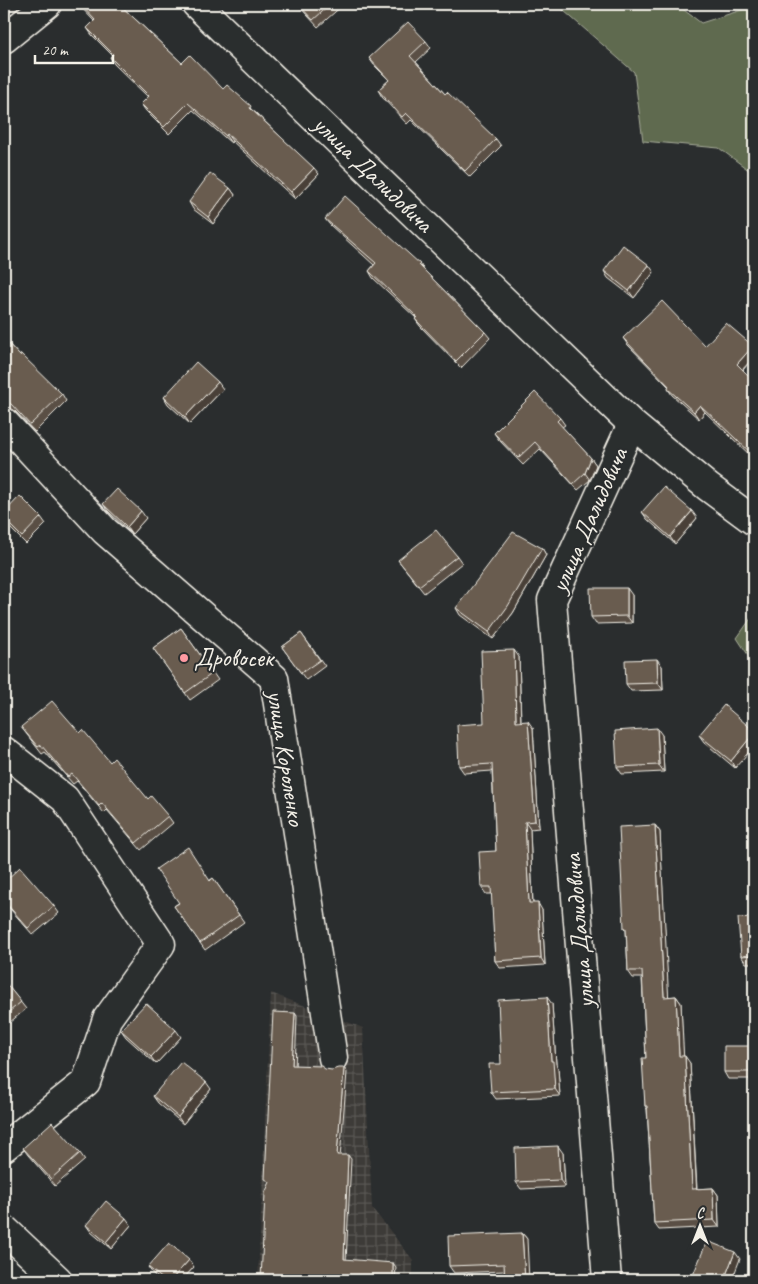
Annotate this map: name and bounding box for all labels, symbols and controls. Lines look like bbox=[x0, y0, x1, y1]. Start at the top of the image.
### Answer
scale bar bbox=[35, 32, 112, 64]
text: 20 m bbox=[42, 41, 69, 60]
street label: улица Далидовича bbox=[305, 107, 441, 241]
street label: улица Далидовича bbox=[542, 441, 636, 599]
place label: Дровосек bbox=[194, 642, 276, 674]
marker: Дровосек bbox=[178, 652, 190, 664]
street label: улица Короленко bbox=[259, 686, 313, 829]
street label: улица Далидовича bbox=[556, 850, 602, 1012]
north arrow bbox=[676, 1202, 726, 1252]
text: С bbox=[697, 1205, 706, 1222]

